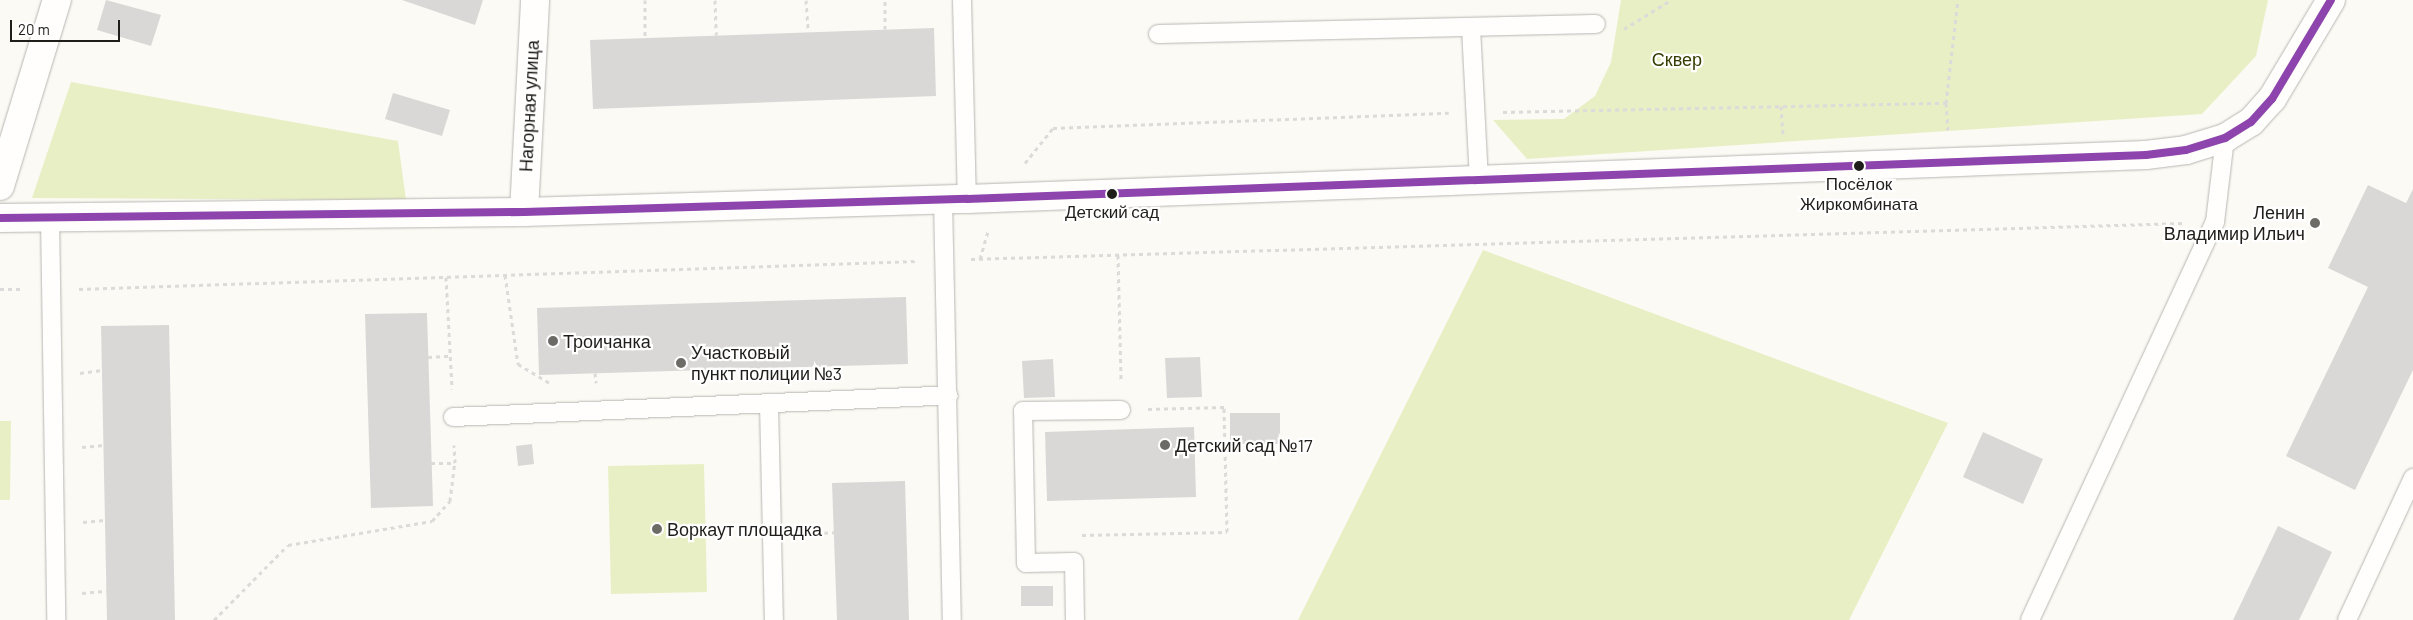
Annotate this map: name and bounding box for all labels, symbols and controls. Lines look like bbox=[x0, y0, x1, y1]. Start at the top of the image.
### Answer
scale bar bbox=[12, 10, 122, 42]
text: 20 m bbox=[18, 20, 50, 38]
street label: Нагорная улица bbox=[515, 40, 543, 172]
park label: Сквер bbox=[1652, 48, 1702, 70]
marker: Посёлок Жиркомбината bbox=[1854, 161, 1864, 171]
place label: Посёлок Жиркомбината bbox=[1800, 174, 1918, 214]
marker: Детский сад bbox=[1107, 189, 1117, 199]
place label: Детский сад bbox=[1065, 202, 1159, 222]
place label: Ленин Владимир Ильич bbox=[2164, 202, 2305, 244]
marker: Ленин Владимир Ильич bbox=[2309, 217, 2321, 229]
place label: Троичанка bbox=[563, 330, 651, 352]
marker: Троичанка bbox=[547, 335, 559, 347]
place label: Участковый пункт полиции №3 bbox=[691, 342, 842, 384]
marker: Участковый пункт полиции №3 bbox=[675, 357, 687, 369]
place label: Детский сад №17 bbox=[1175, 434, 1312, 456]
marker: Детский сад №17 bbox=[1159, 439, 1171, 451]
place label: Воркаут площадка bbox=[667, 518, 822, 540]
marker: Воркаут площадка bbox=[651, 523, 663, 535]

